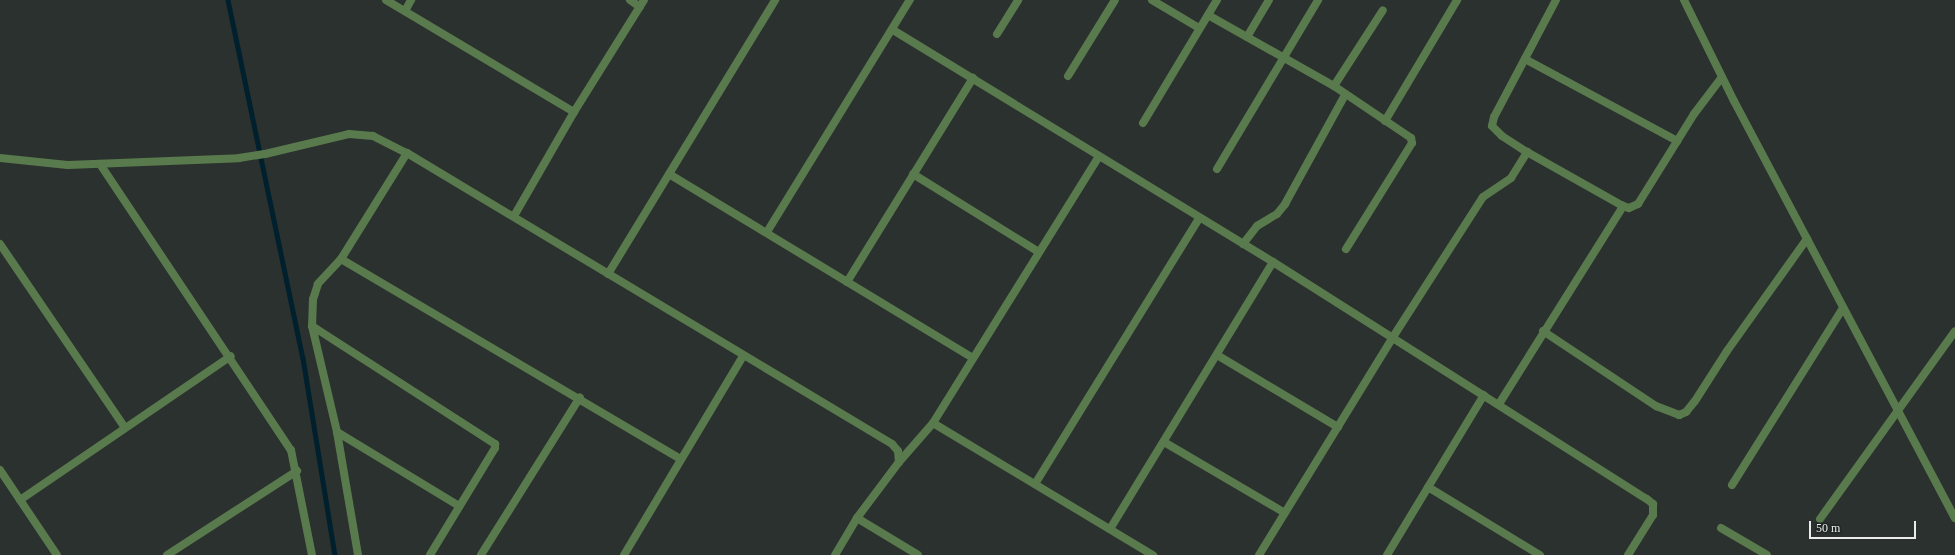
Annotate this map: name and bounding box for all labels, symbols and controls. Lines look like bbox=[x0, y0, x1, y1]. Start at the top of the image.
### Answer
scale bar bbox=[1811, 513, 1918, 539]
text: 50 m bbox=[1816, 521, 1840, 535]

